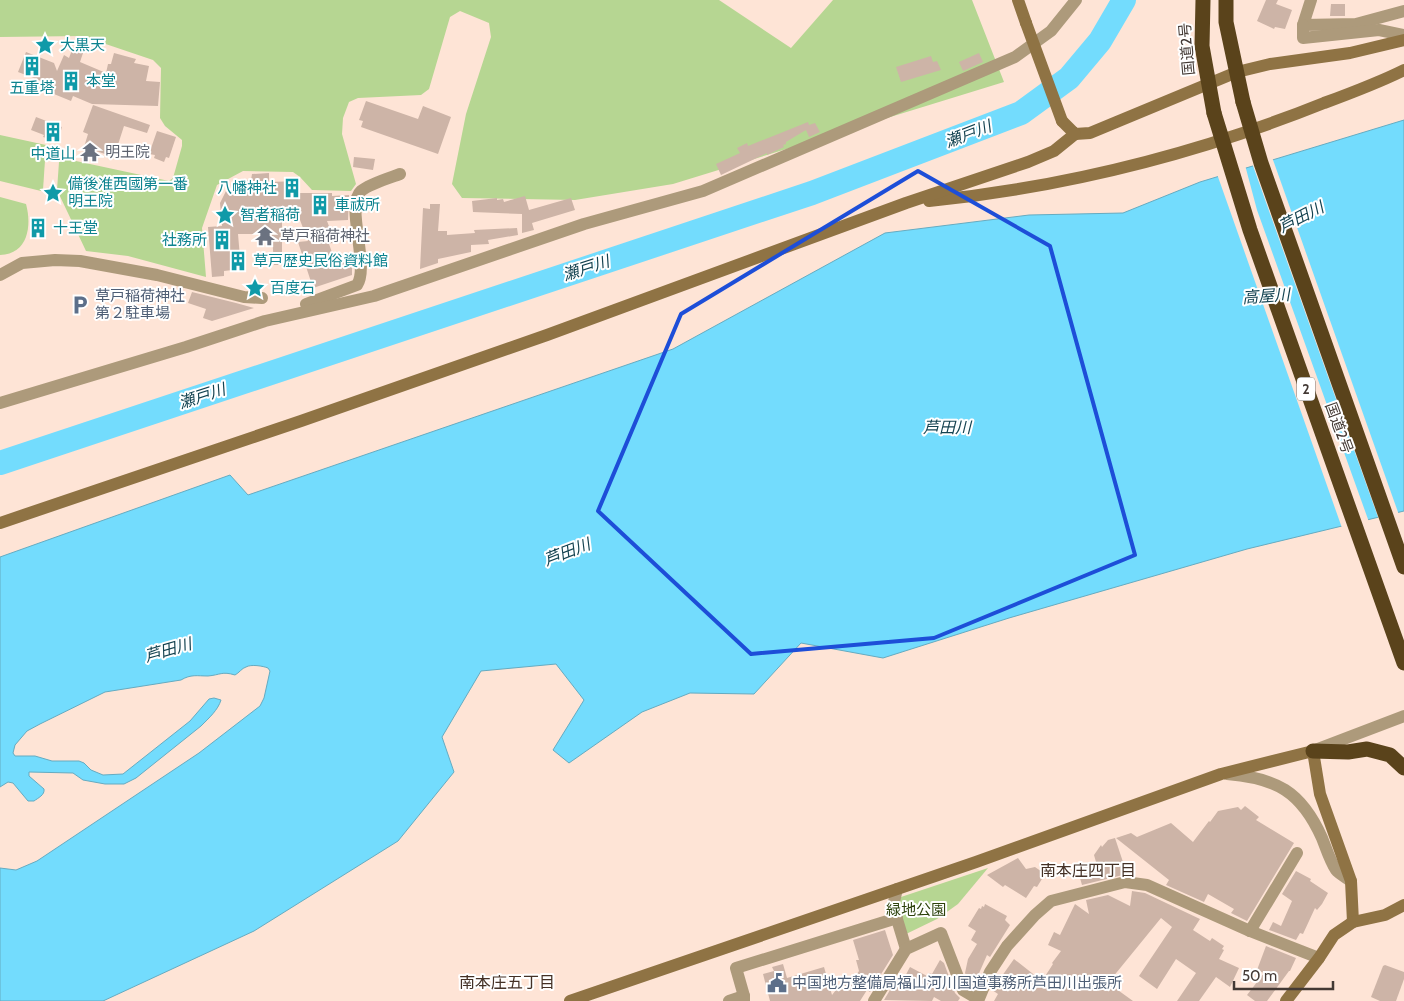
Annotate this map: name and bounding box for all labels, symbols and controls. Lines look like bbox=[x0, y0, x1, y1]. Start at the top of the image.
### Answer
street label: 国道2号 bbox=[1176, 22, 1198, 76]
place icon: 大黒天 bbox=[34, 34, 56, 56]
place label: 大黒天 bbox=[60, 36, 105, 54]
building icon: 五重塔 bbox=[21, 55, 43, 77]
building icon: 本堂 bbox=[60, 70, 82, 92]
place label: 本堂 bbox=[86, 72, 116, 90]
place label: 五重塔 bbox=[9, 79, 55, 97]
water label: 瀬戸川 bbox=[942, 116, 996, 151]
building icon: 中道山 bbox=[42, 121, 64, 143]
temple icon: 明王院 bbox=[79, 141, 101, 163]
place label: 明王院 bbox=[105, 143, 150, 161]
place label: 中道山 bbox=[30, 145, 76, 163]
place label: 備後准西國第一番 明王院 bbox=[68, 175, 188, 210]
building icon: 八幡神社 bbox=[281, 177, 303, 199]
place label: 八幡神社 bbox=[217, 179, 277, 197]
place icon: 備後准西國第一番 明王院 bbox=[42, 182, 64, 204]
building icon: 車祓所 bbox=[309, 194, 331, 216]
place label: 車祓所 bbox=[335, 196, 380, 214]
water label: 芦田川 bbox=[1275, 197, 1328, 236]
place icon: 智者稲荷 bbox=[214, 204, 236, 226]
place label: 智者稲荷 bbox=[240, 206, 300, 224]
building icon: 十王堂 bbox=[27, 217, 49, 239]
place label: 十王堂 bbox=[53, 219, 98, 237]
temple icon: 草戸稲荷神社 bbox=[254, 225, 276, 247]
place label: 草戸稲荷神社 bbox=[280, 227, 370, 245]
building icon: 社務所 bbox=[211, 229, 233, 251]
place label: 社務所 bbox=[162, 231, 207, 249]
building icon: 草戸歴史民俗資料館 bbox=[227, 250, 249, 272]
water label: 瀬戸川 bbox=[560, 251, 614, 284]
place label: 草戸歴史民俗資料館 bbox=[253, 252, 388, 270]
place icon: 百度石 bbox=[244, 277, 266, 299]
place label: 百度石 bbox=[270, 279, 315, 297]
water label: 高屋川 bbox=[1241, 285, 1293, 307]
place label: 草戸稲荷神社 第２駐車場 bbox=[95, 287, 185, 322]
parking icon: 草戸稲荷神社 第２駐車場 bbox=[69, 294, 91, 316]
road number: 2 bbox=[1297, 378, 1315, 400]
water label: 瀬戸川 bbox=[176, 379, 230, 412]
street label: 国道2号 bbox=[1322, 400, 1356, 456]
water label: 芦田川 bbox=[923, 418, 973, 437]
water label: 芦田川 bbox=[541, 534, 595, 569]
water label: 芦田川 bbox=[142, 634, 196, 666]
district label: 南本庄四丁目 bbox=[1040, 861, 1136, 880]
park label: 緑地公園 bbox=[886, 901, 946, 919]
scale bar bbox=[1234, 958, 1333, 990]
text: 50 m bbox=[1242, 967, 1277, 985]
public building icon: 中国地方整備局福山河川国道事務所芦田川出張所 bbox=[766, 972, 788, 994]
district label: 南本庄五丁目 bbox=[459, 973, 555, 992]
place label: 中国地方整備局福山河川国道事務所芦田川出張所 bbox=[792, 974, 1122, 992]

